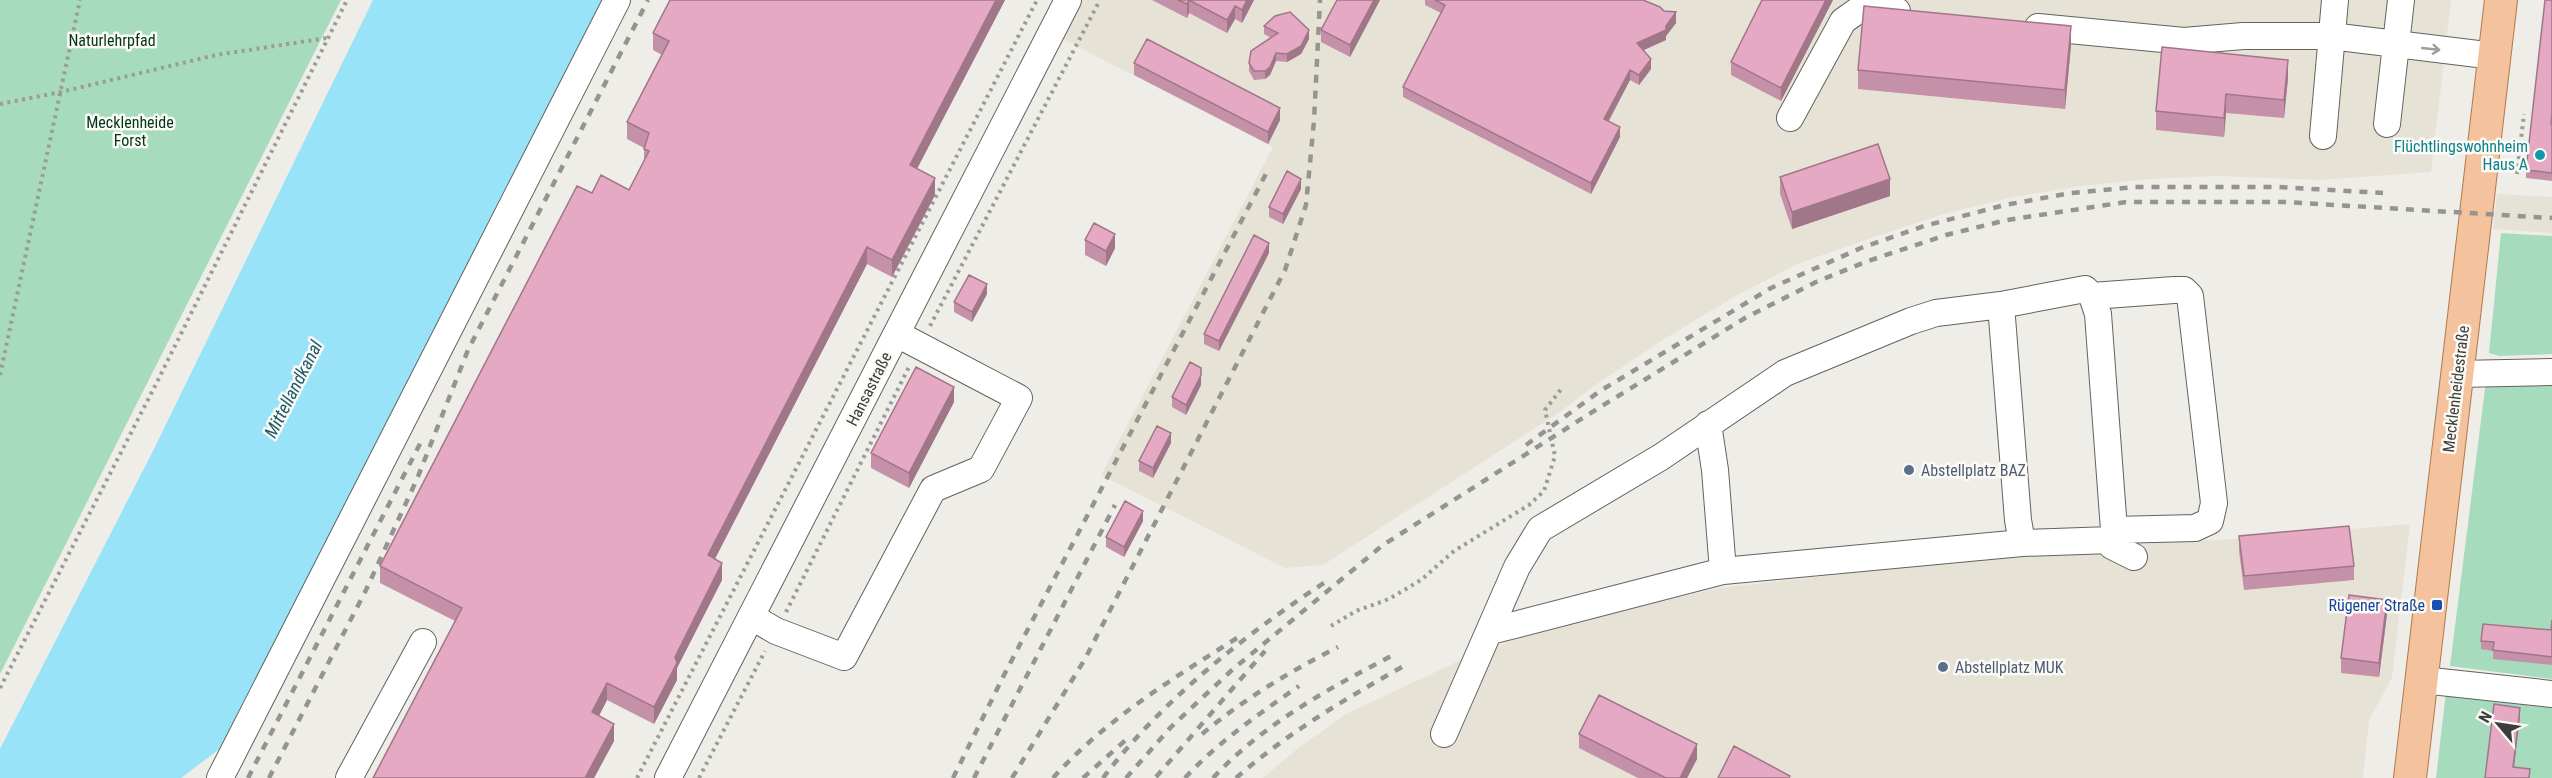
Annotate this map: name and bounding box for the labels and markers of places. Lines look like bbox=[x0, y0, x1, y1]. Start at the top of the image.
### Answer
place label: Flüchtlingswohnheim Haus A bbox=[2394, 137, 2528, 174]
marker: Flüchtlingswohnheim Haus A bbox=[2533, 148, 2547, 162]
place label: Abstellplatz BAZ bbox=[1921, 461, 2026, 480]
marker: Abstellplatz BAZ bbox=[1902, 463, 1916, 477]
place label: Rügener Straße bbox=[2328, 596, 2425, 615]
marker: Rügener Straße bbox=[2430, 598, 2444, 612]
place label: Abstellplatz MUK bbox=[1955, 658, 2064, 677]
marker: Abstellplatz MUK bbox=[1936, 660, 1950, 674]

